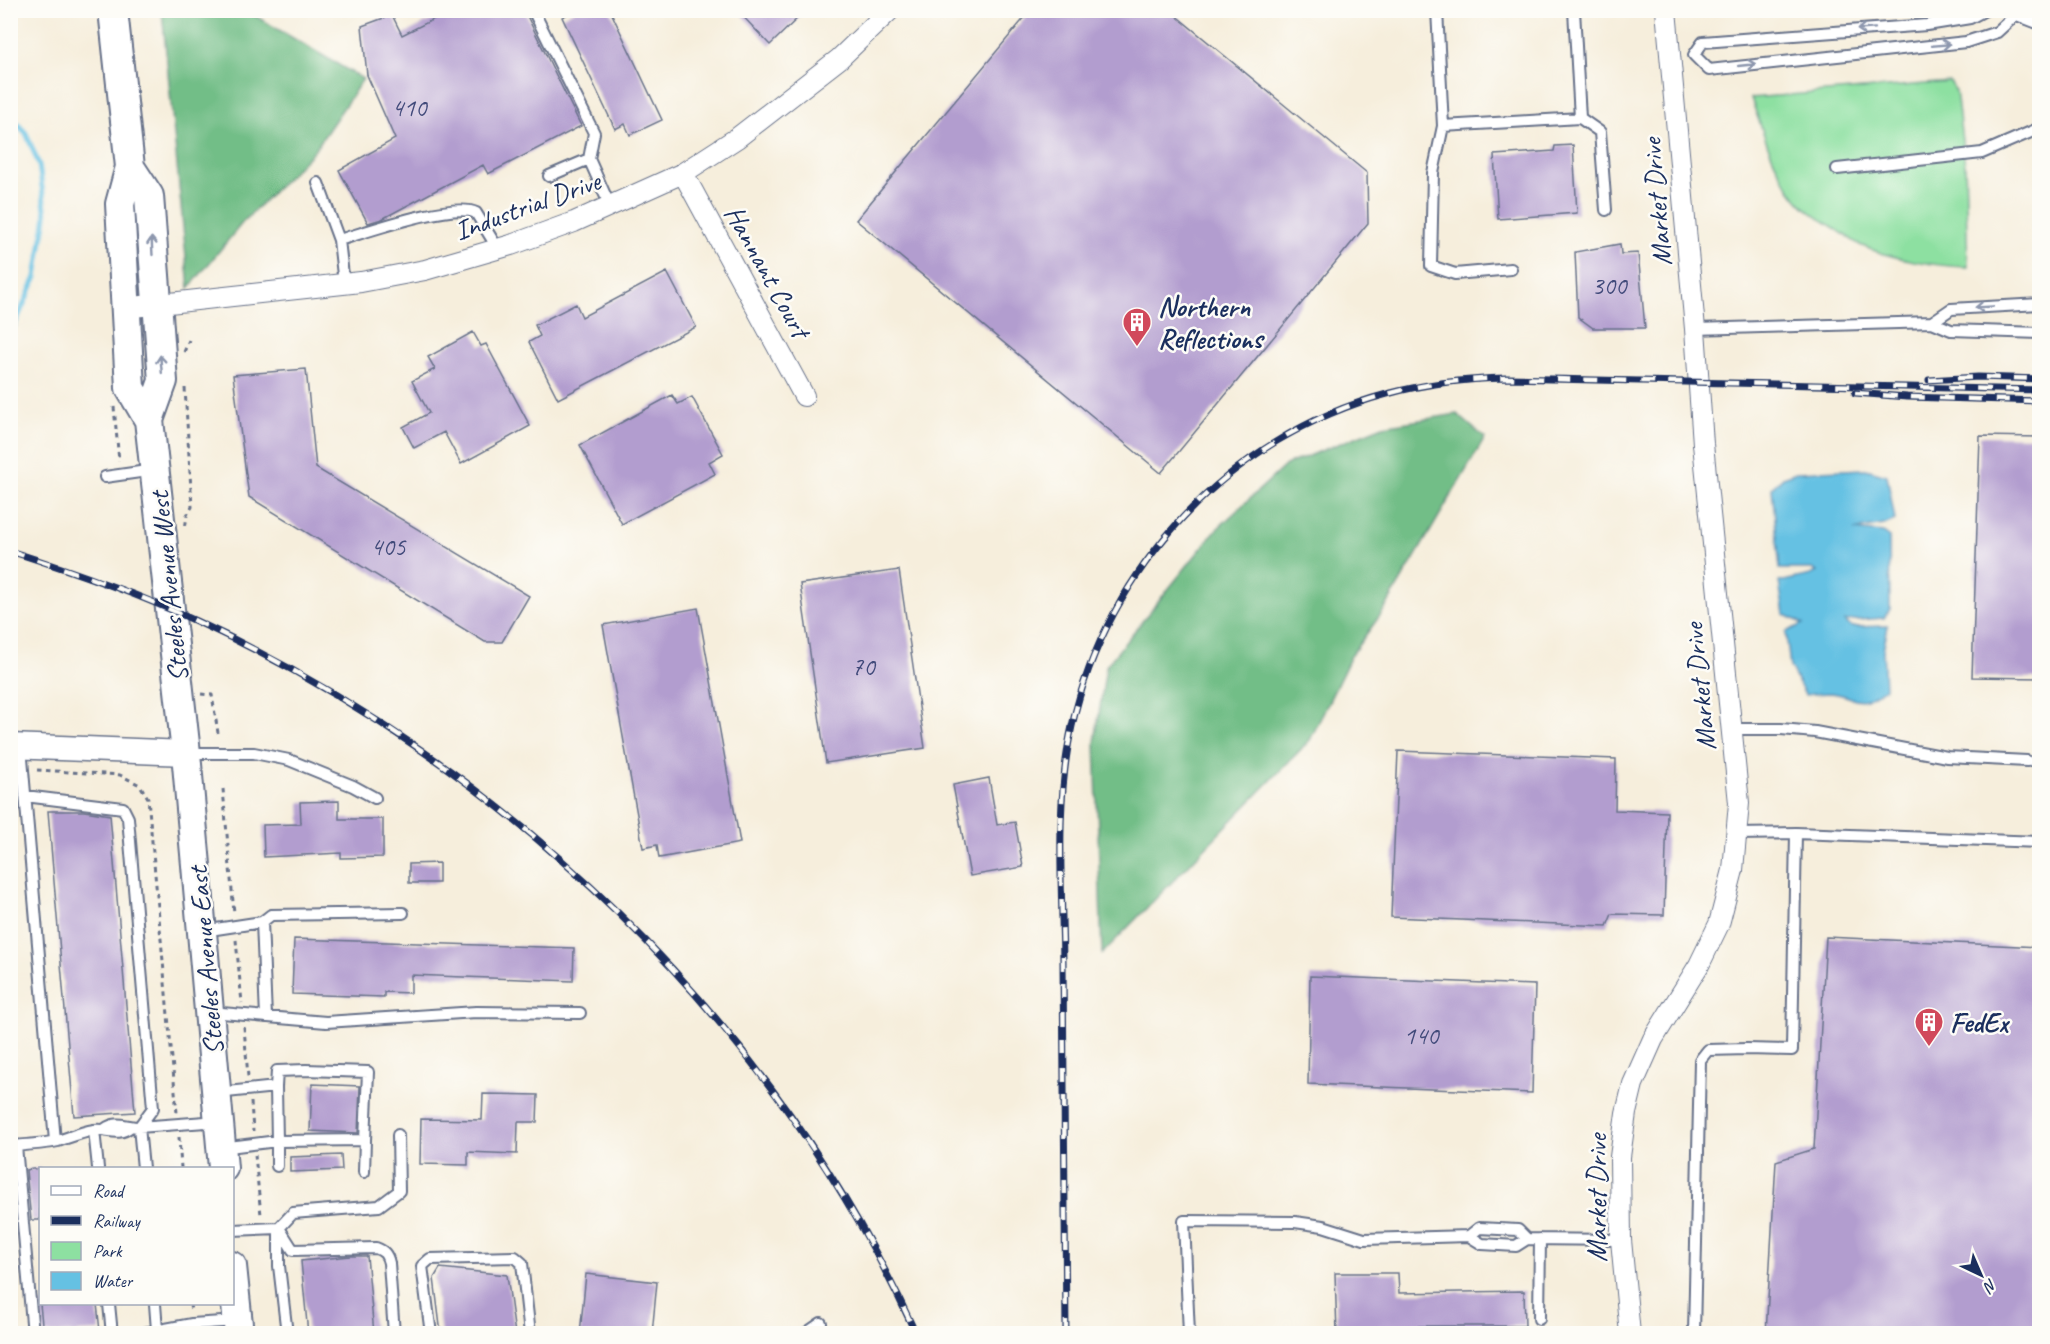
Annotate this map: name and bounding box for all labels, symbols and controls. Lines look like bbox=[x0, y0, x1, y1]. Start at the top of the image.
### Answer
one-way arrow bbox=[1856, 24, 1876, 35]
one-way arrow bbox=[1930, 39, 1950, 50]
one-way arrow bbox=[1736, 59, 1756, 70]
house number: 410 bbox=[391, 91, 429, 124]
street label: Market Drive bbox=[1633, 135, 1680, 267]
street label: Industrial Drive bbox=[450, 162, 606, 248]
street label: Hannant Court bbox=[717, 199, 820, 347]
one-way arrow bbox=[146, 236, 157, 256]
house number: 300 bbox=[1591, 269, 1629, 302]
place label: Northern Reflections bbox=[1158, 289, 1265, 356]
one-way arrow bbox=[1975, 302, 1995, 313]
building icon: Northern Reflections bbox=[1121, 306, 1153, 348]
one-way arrow bbox=[155, 355, 166, 375]
street label: Steeles Avenue West bbox=[141, 487, 196, 684]
house number: 405 bbox=[370, 530, 407, 563]
street label: Market Drive bbox=[1675, 620, 1724, 752]
house number: 70 bbox=[851, 650, 877, 683]
street label: Steeles Avenue East bbox=[180, 863, 231, 1057]
place label: FedEx bbox=[1950, 1005, 2010, 1040]
building icon: FedEx bbox=[1913, 1006, 1945, 1048]
house number: 140 bbox=[1403, 1019, 1441, 1052]
street label: Market Drive bbox=[1579, 1132, 1614, 1262]
legend bbox=[39, 1167, 234, 1305]
text: Road bbox=[93, 1180, 126, 1202]
text: Railway bbox=[93, 1210, 141, 1232]
text: Park bbox=[93, 1240, 123, 1262]
north arrow bbox=[1951, 1245, 2011, 1305]
text: Water bbox=[93, 1270, 134, 1292]
text: N bbox=[1978, 1274, 2001, 1298]

